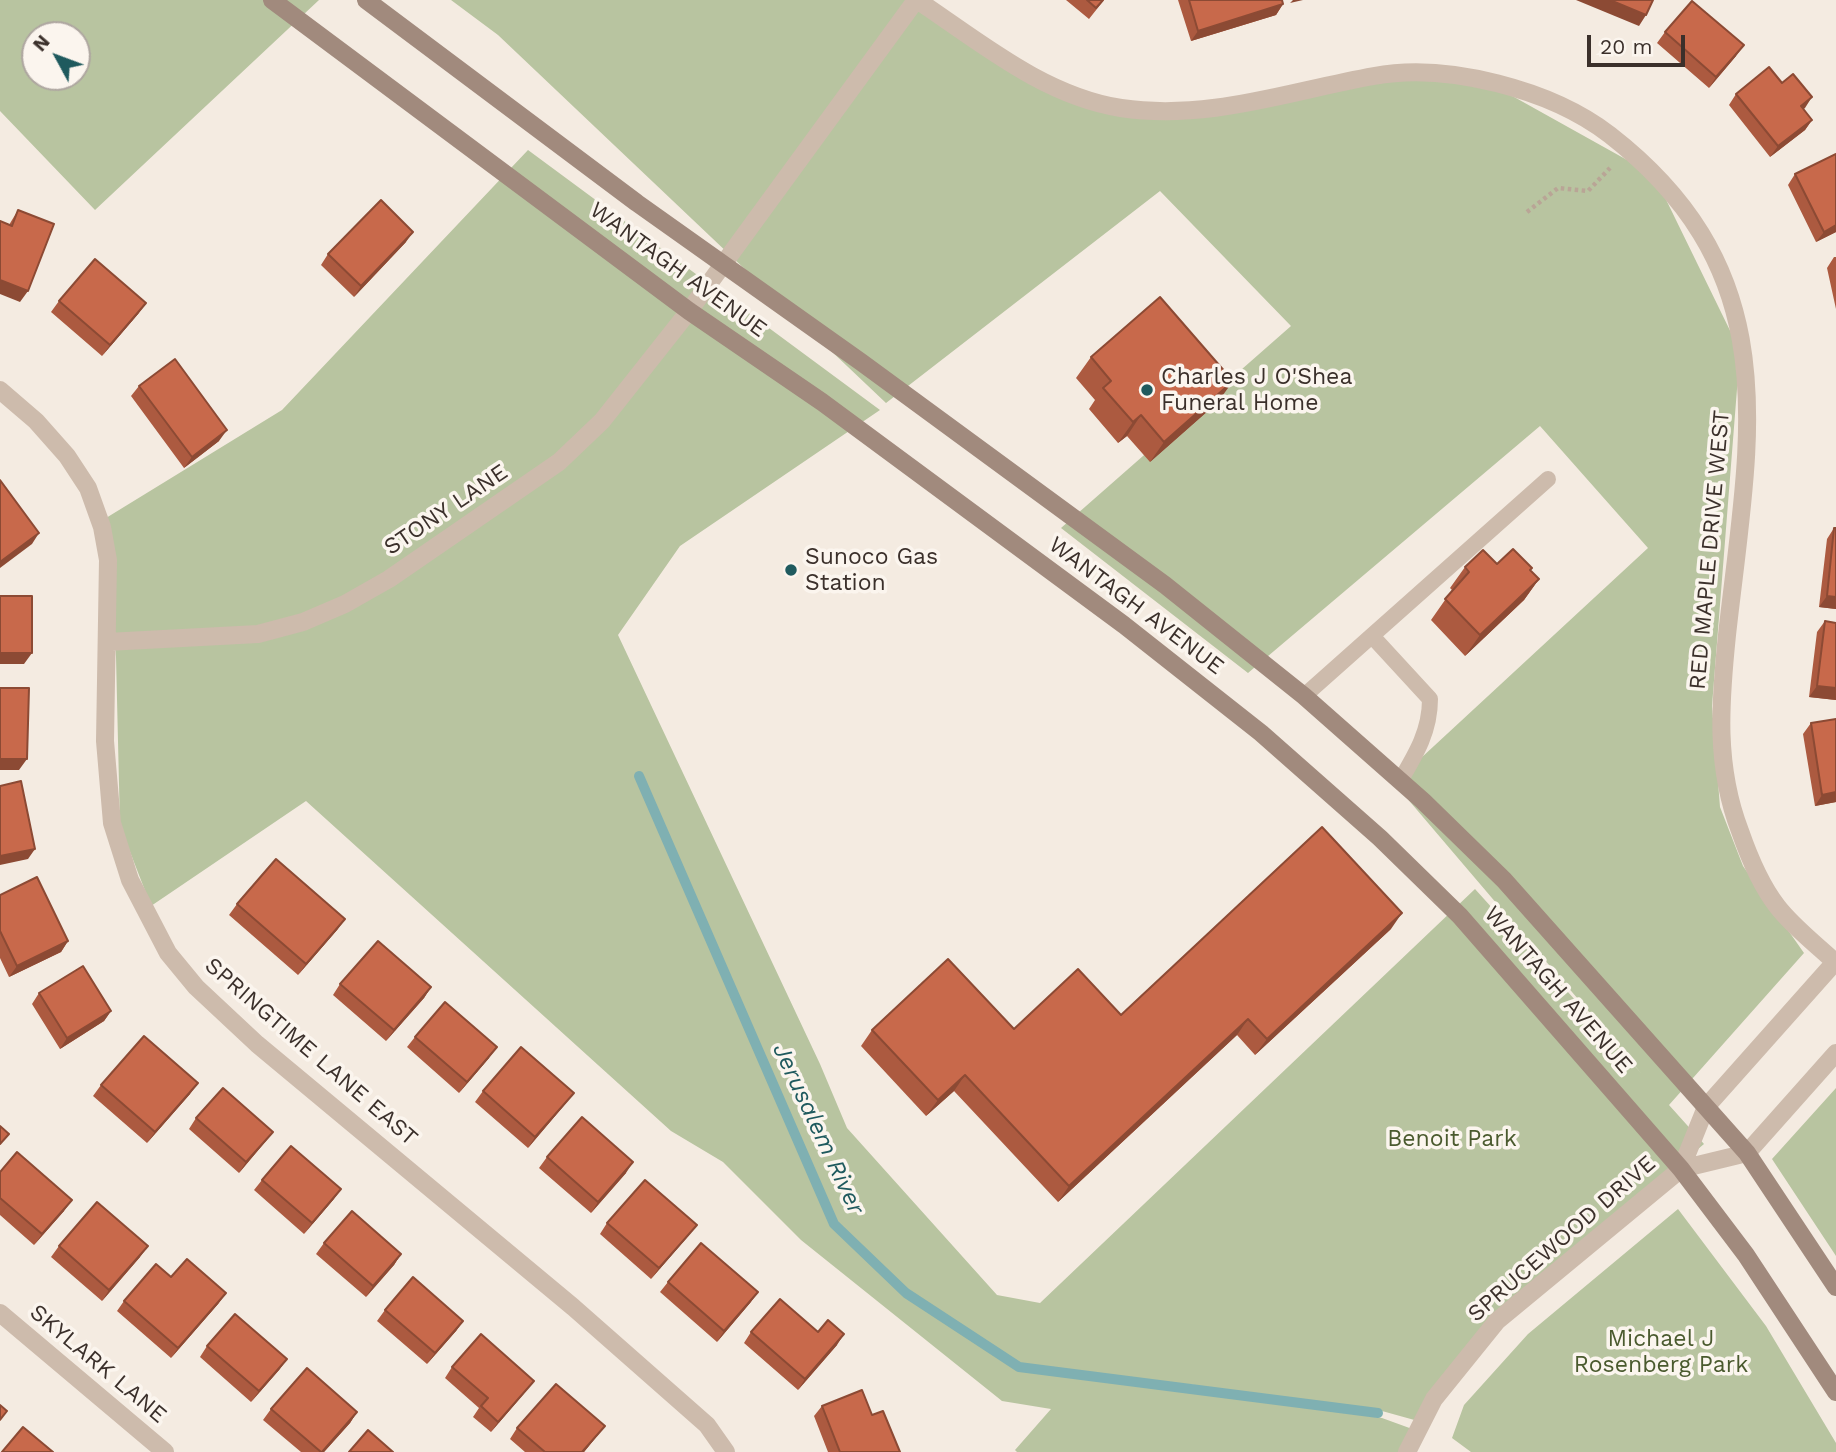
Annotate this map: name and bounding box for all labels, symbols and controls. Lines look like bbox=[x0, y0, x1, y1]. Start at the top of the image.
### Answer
north arrow bbox=[21, 21, 91, 91]
scale bar bbox=[1591, 21, 1689, 65]
text: N bbox=[28, 30, 55, 56]
text: 20 m bbox=[1600, 34, 1652, 59]
street label: WANTAGH AVENUE bbox=[584, 196, 772, 344]
place label: Charles J O'Shea Funeral Home bbox=[1161, 363, 1352, 417]
marker: Charles J O'Shea Funeral Home bbox=[1139, 382, 1155, 398]
street label: RED MAPLE DRIVE WEST bbox=[1684, 409, 1736, 691]
street label: STONY LANE bbox=[379, 459, 513, 561]
street label: WANTAGH AVENUE bbox=[1043, 531, 1229, 681]
place label: Sunoco Gas Station bbox=[805, 543, 938, 597]
marker: Sunoco Gas Station bbox=[783, 562, 799, 578]
street label: WANTAGH AVENUE bbox=[1478, 901, 1638, 1079]
street label: SPRINGTIME LANE EAST bbox=[199, 952, 423, 1152]
water label: Jerusalem River bbox=[766, 1039, 870, 1219]
park label: Benoit Park bbox=[1387, 1125, 1517, 1153]
street label: SPRUCEWOOD DRIVE bbox=[1462, 1150, 1662, 1328]
street label: SKYLARK LANE bbox=[24, 1299, 172, 1429]
park label: Michael J Rosenberg Park bbox=[1574, 1325, 1748, 1379]

